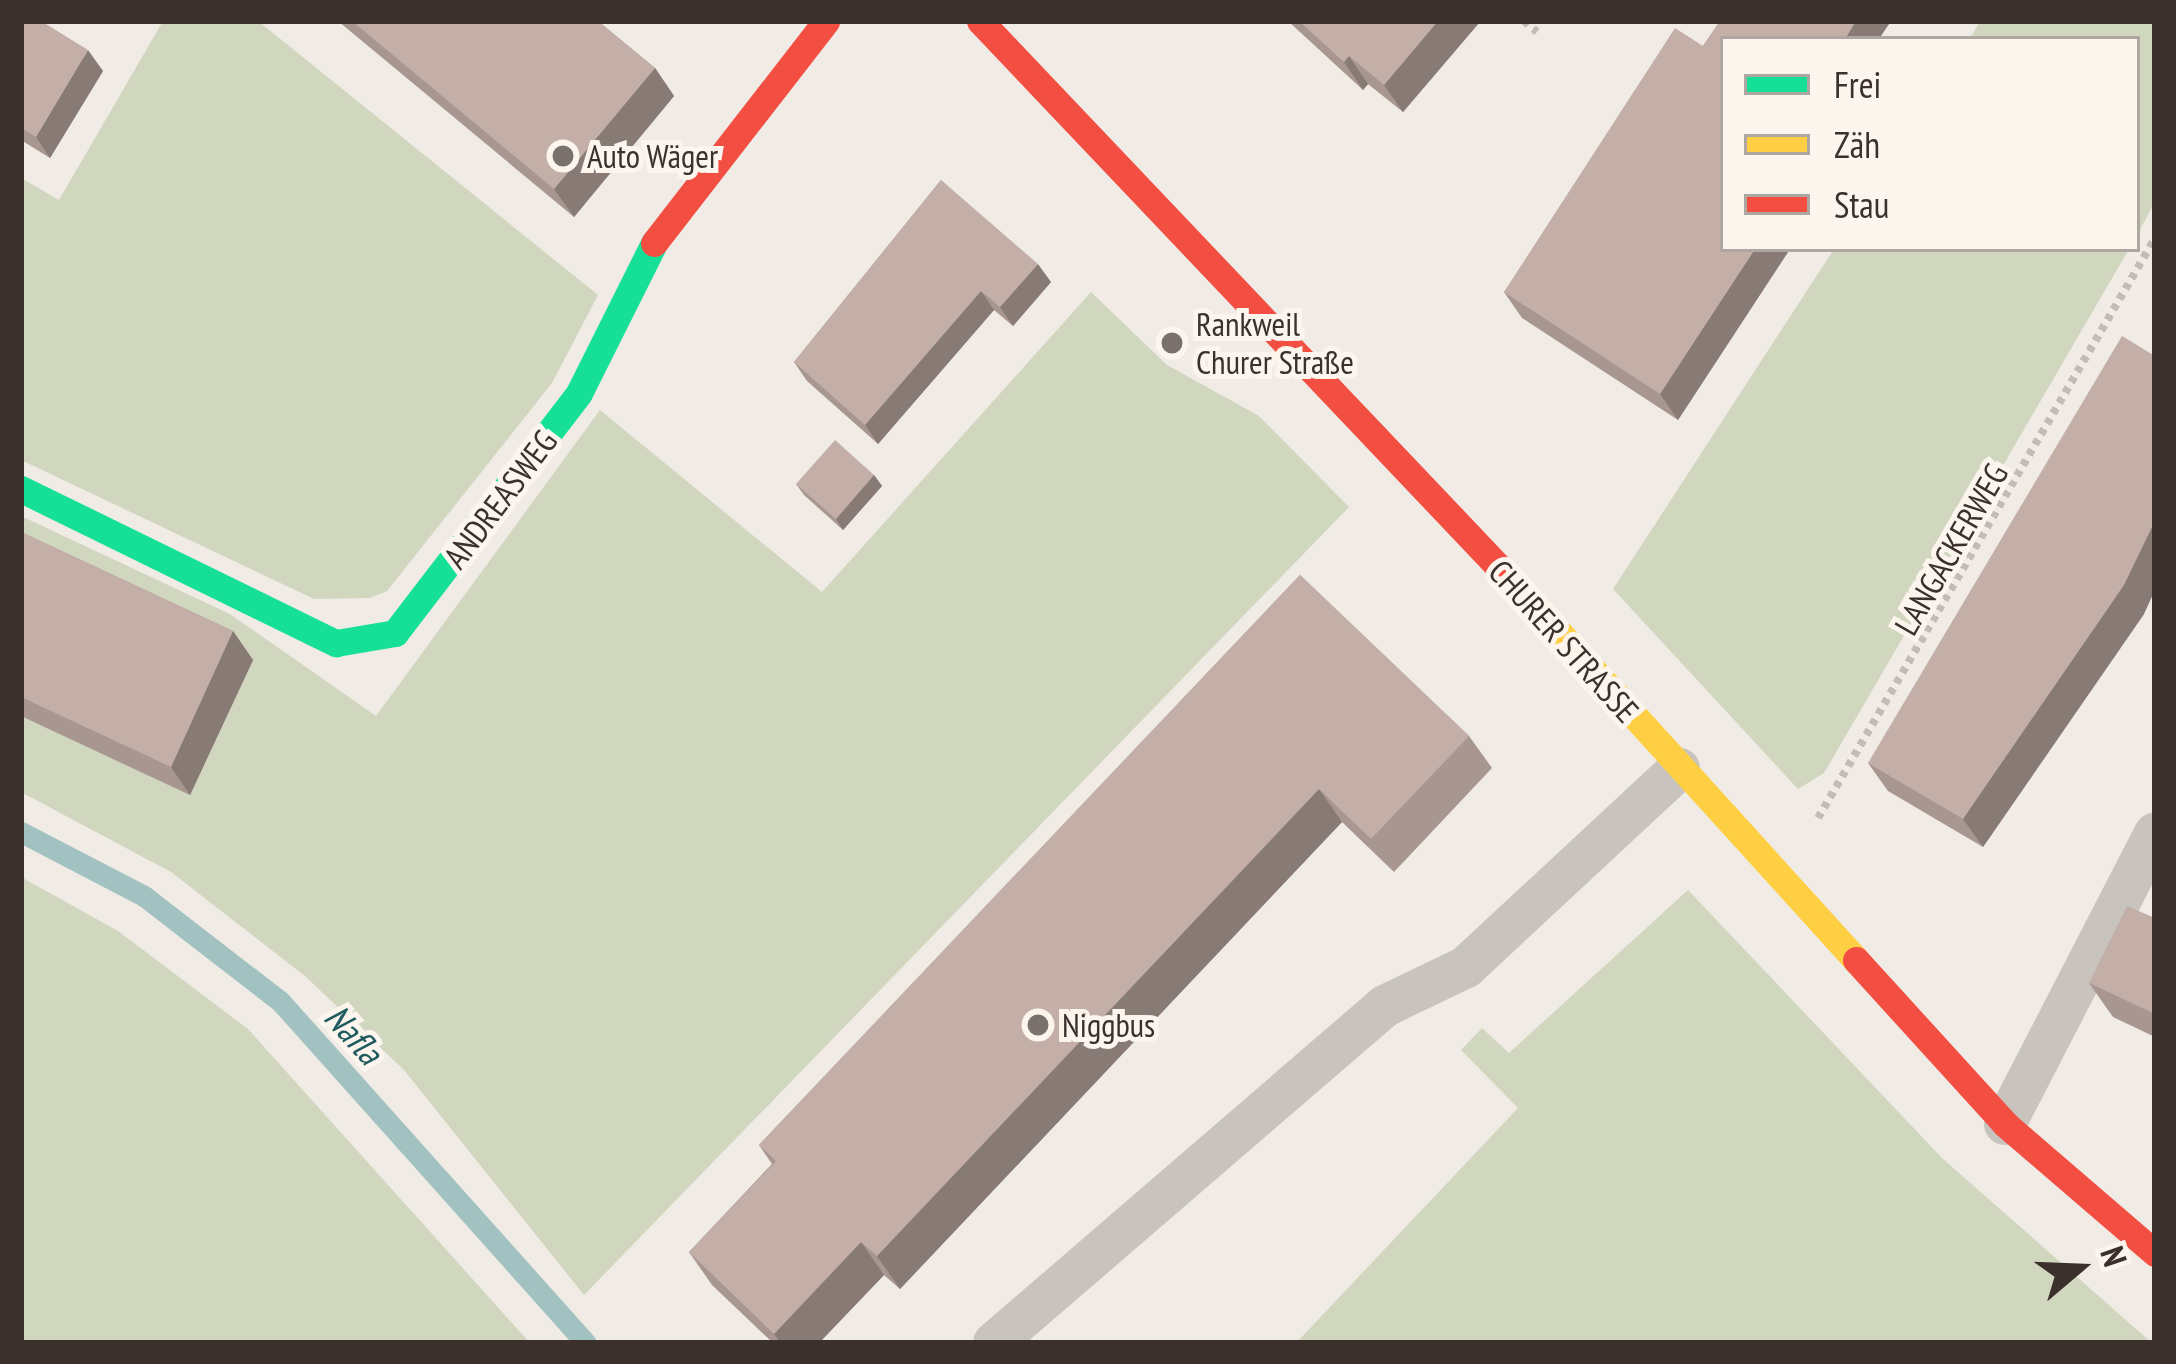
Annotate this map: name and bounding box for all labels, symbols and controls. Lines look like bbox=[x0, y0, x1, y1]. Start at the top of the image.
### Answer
legend bbox=[1720, 36, 2140, 252]
text: Frei bbox=[1834, 61, 1881, 108]
text: Zäh bbox=[1834, 121, 1880, 168]
place label: Auto Wäger bbox=[587, 136, 719, 176]
marker: Auto Wäger bbox=[550, 143, 576, 169]
text: Stau bbox=[1834, 181, 1889, 228]
place label: Rankweil Churer Straße bbox=[1196, 304, 1354, 382]
marker: Rankweil Churer Straße bbox=[1159, 330, 1185, 356]
street label: ANDREASWEG bbox=[435, 422, 565, 576]
street label: LANGACKERWEG bbox=[1886, 456, 2016, 642]
street label: CHURER STRASSE bbox=[1481, 552, 1647, 730]
water label: Nafla bbox=[316, 995, 392, 1073]
place label: Niggbus bbox=[1062, 1005, 1155, 1045]
marker: Niggbus bbox=[1025, 1012, 1051, 1038]
north arrow bbox=[2020, 1208, 2140, 1328]
text: N bbox=[2091, 1241, 2138, 1272]

